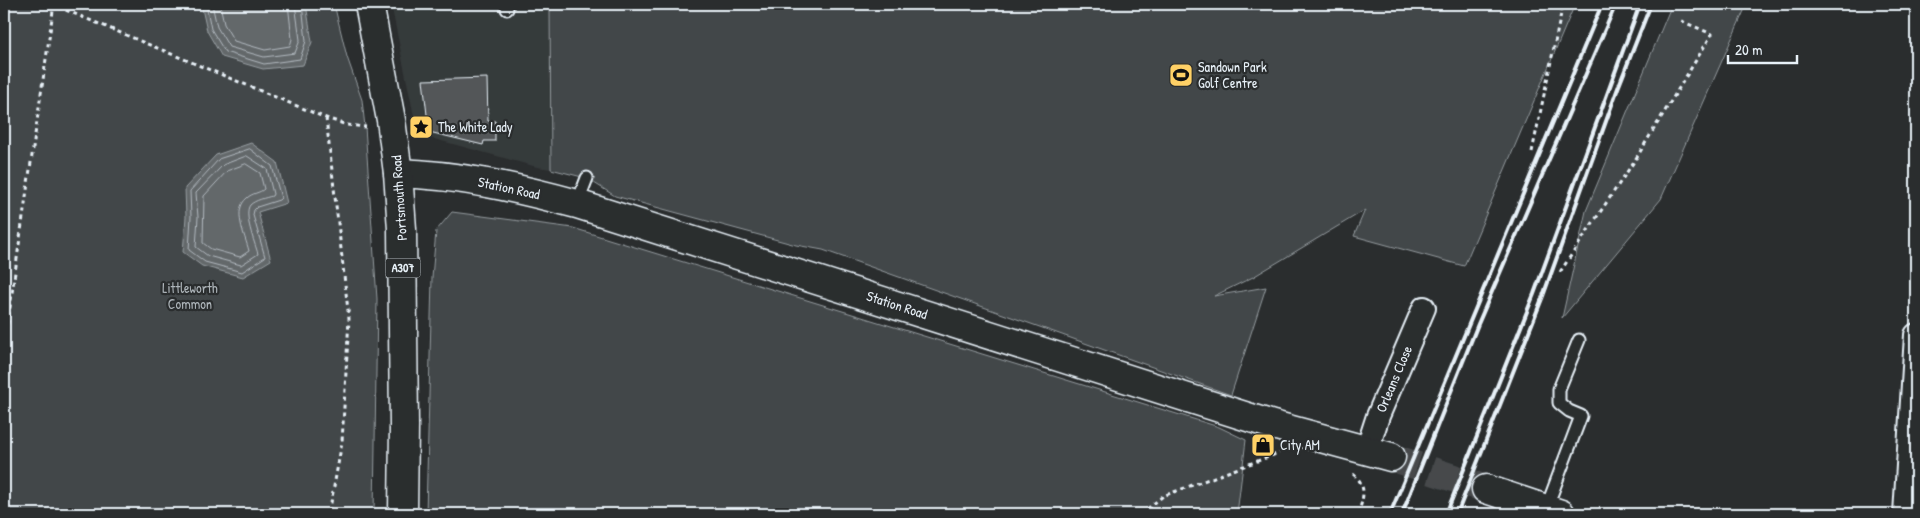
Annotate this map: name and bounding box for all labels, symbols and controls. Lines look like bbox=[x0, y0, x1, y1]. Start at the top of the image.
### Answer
scale bar bbox=[1728, 32, 1796, 64]
text: 20 m bbox=[1735, 39, 1762, 60]
place label: Sandown Park Golf Centre bbox=[1198, 57, 1267, 92]
sports icon: Sandown Park Golf Centre bbox=[1168, 62, 1194, 88]
place icon: The White Lady bbox=[408, 114, 434, 140]
place label: The White Lady bbox=[438, 117, 513, 137]
street label: Portsmouth Road bbox=[386, 154, 411, 241]
street label: Station Road bbox=[476, 172, 542, 203]
road number: A307 bbox=[386, 258, 420, 278]
park label: Littleworth Common bbox=[162, 278, 218, 313]
street label: Station Road bbox=[864, 286, 930, 323]
street label: Orleans Close bbox=[1371, 342, 1416, 415]
shop icon: City AM bbox=[1250, 432, 1276, 458]
place label: City AM bbox=[1280, 435, 1320, 455]

